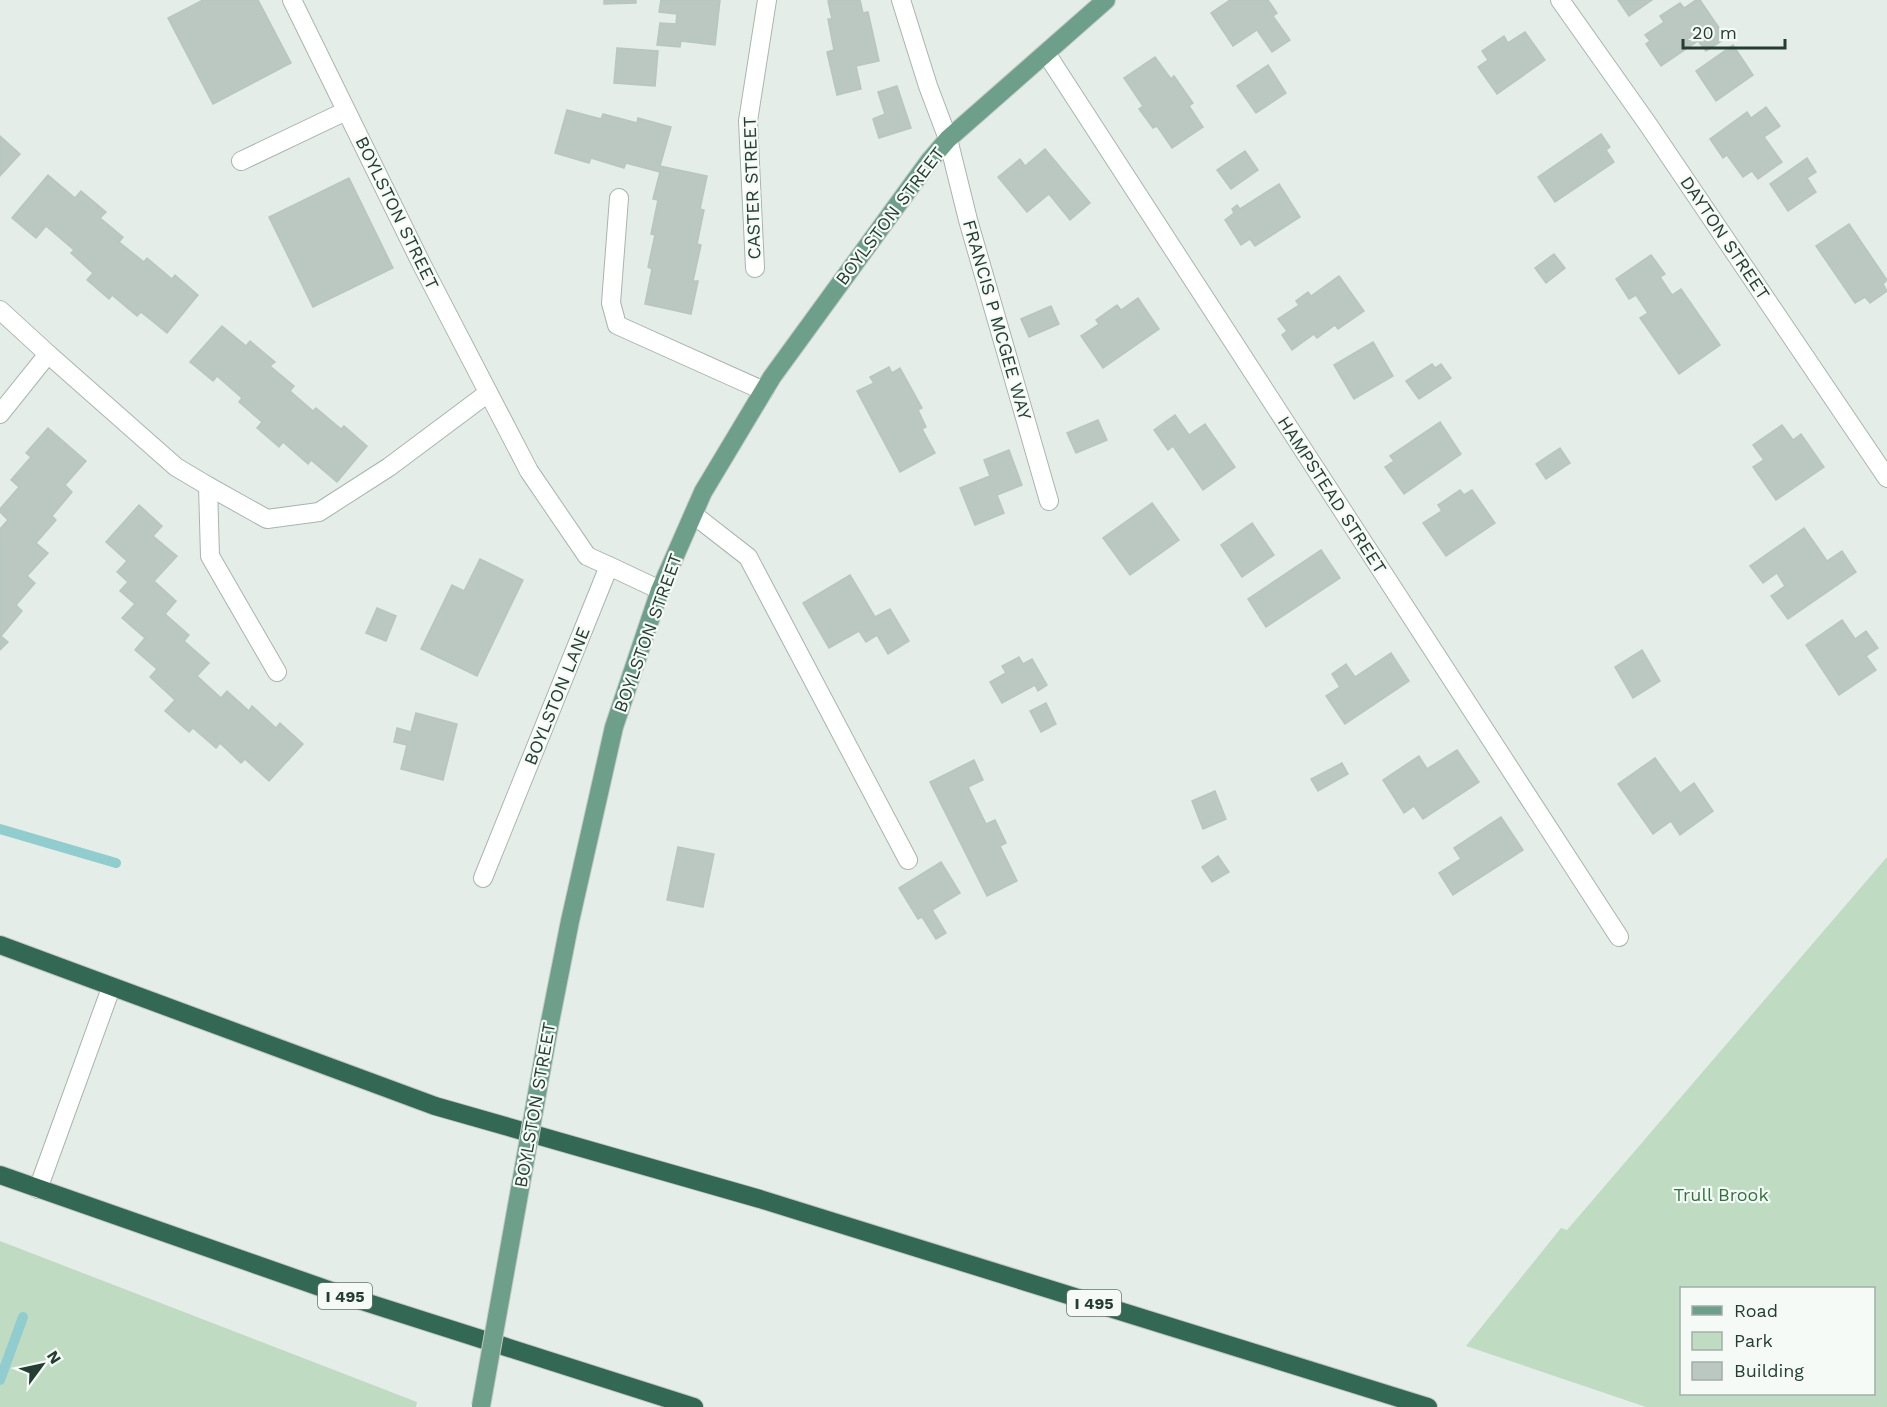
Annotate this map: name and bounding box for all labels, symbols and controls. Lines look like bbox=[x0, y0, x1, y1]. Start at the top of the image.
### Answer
scale bar bbox=[1683, 12, 1785, 50]
text: 20 m bbox=[1692, 22, 1737, 43]
street label: CASTER STREET bbox=[739, 116, 764, 260]
street label: BOYLSTON STREET bbox=[351, 133, 444, 293]
street label: BOYLSTON STREET bbox=[831, 142, 948, 289]
street label: DAYTON STREET bbox=[1676, 172, 1775, 304]
street label: FRANCIS P MCGEE WAY bbox=[959, 217, 1036, 423]
street label: HAMPSTEAD STREET bbox=[1274, 412, 1391, 577]
street label: BOYLSTON STREET bbox=[609, 550, 686, 715]
street label: BOYLSTON LANE bbox=[519, 624, 594, 768]
street label: BOYLSTON STREET bbox=[510, 1020, 559, 1189]
park label: Trull Brook bbox=[1673, 1184, 1769, 1205]
road number: I 495 bbox=[318, 1283, 372, 1309]
legend bbox=[1680, 1287, 1875, 1395]
road number: I 495 bbox=[1067, 1290, 1121, 1316]
text: Road bbox=[1734, 1300, 1778, 1321]
text: Park bbox=[1734, 1330, 1773, 1351]
north arrow bbox=[12, 1335, 72, 1395]
text: N bbox=[43, 1347, 65, 1367]
text: Building bbox=[1734, 1360, 1804, 1381]

